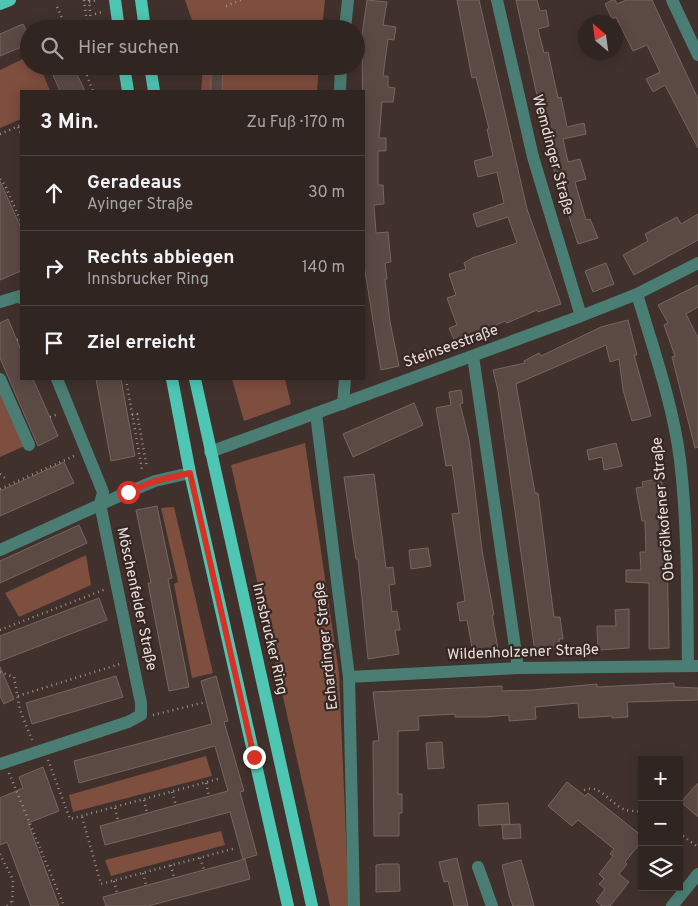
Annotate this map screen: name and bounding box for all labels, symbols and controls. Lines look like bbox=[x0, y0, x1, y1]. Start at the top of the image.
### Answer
north arrow bbox=[578, 15, 623, 60]
search box bbox=[20, 20, 365, 75]
icon: search bbox=[38, 34, 66, 62]
text: Hier suchen bbox=[78, 36, 179, 60]
street label: Wemdinger Straße bbox=[527, 93, 577, 217]
text: 3 Min. bbox=[40, 109, 98, 136]
text: Zu Fuß · 170 m bbox=[247, 113, 345, 133]
text: Geradeaus bbox=[87, 171, 182, 195]
icon: ahead bbox=[40, 179, 68, 207]
text: 30 m bbox=[308, 183, 345, 203]
text: Ayinger Straße bbox=[87, 195, 193, 215]
text: Rechts abbiegen bbox=[87, 246, 235, 270]
icon: right bbox=[40, 254, 68, 282]
text: 140 m bbox=[302, 258, 345, 278]
text: Innsbrucker Ring bbox=[87, 270, 209, 290]
street label: Steinseestraße bbox=[401, 321, 501, 373]
icon: arrive bbox=[40, 329, 68, 357]
text: Ziel erreicht bbox=[87, 331, 196, 355]
street label: Oberölkofener Straße bbox=[648, 436, 680, 582]
route start bbox=[117, 481, 140, 504]
street label: Möschenfelder Straße bbox=[111, 525, 161, 673]
street label: Innsbrucker Ring bbox=[247, 581, 291, 697]
street label: Echardinger Straße bbox=[311, 581, 343, 711]
street label: Wildenholzener Straße bbox=[447, 641, 599, 665]
route end bbox=[243, 746, 266, 769]
map controls bbox=[638, 756, 683, 891]
button: + bbox=[638, 756, 683, 801]
button: − bbox=[638, 801, 683, 846]
button: layers bbox=[638, 846, 683, 891]

